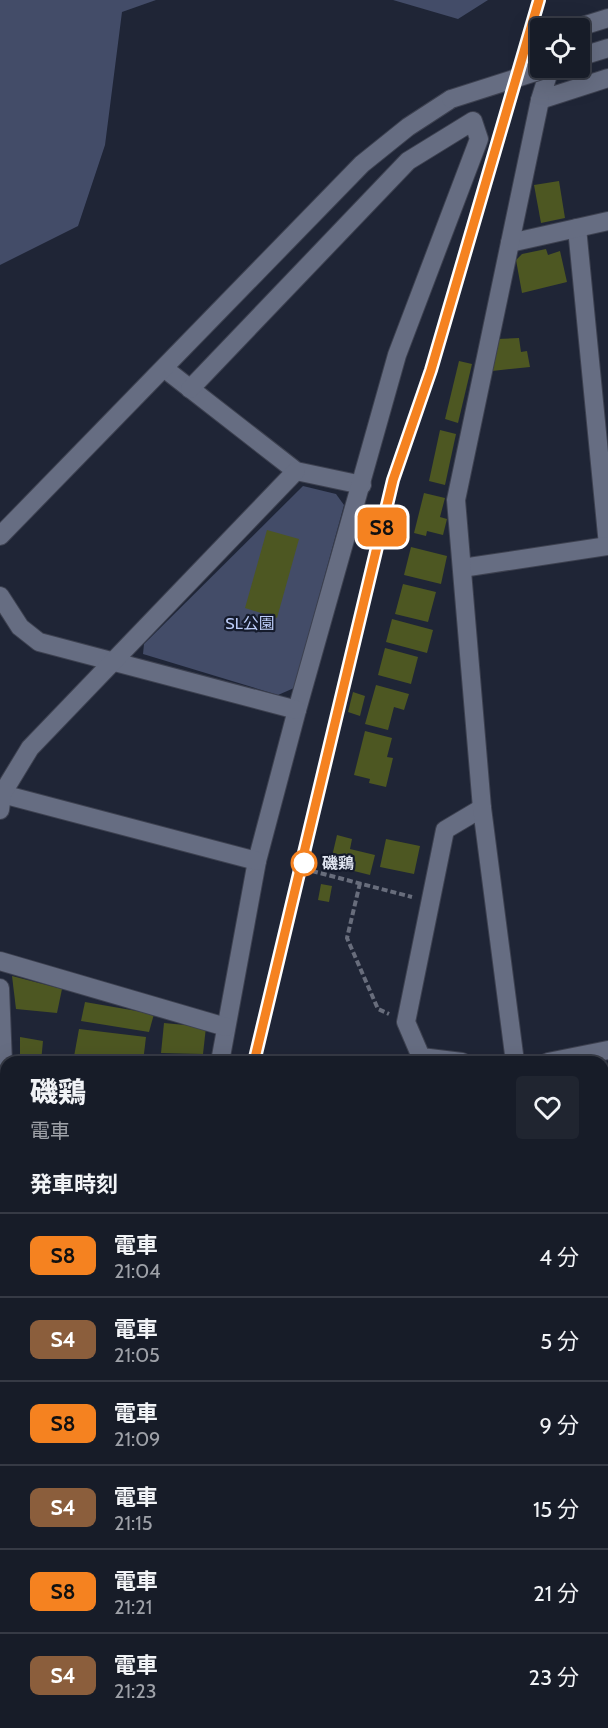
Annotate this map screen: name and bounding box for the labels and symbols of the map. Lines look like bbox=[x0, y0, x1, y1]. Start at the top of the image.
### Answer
line badge: S8 bbox=[355, 508, 409, 546]
park label: SL公園 bbox=[225, 614, 275, 633]
marker: 磯鶏 bbox=[291, 850, 317, 876]
place label: 磯鶏 bbox=[322, 854, 354, 873]

